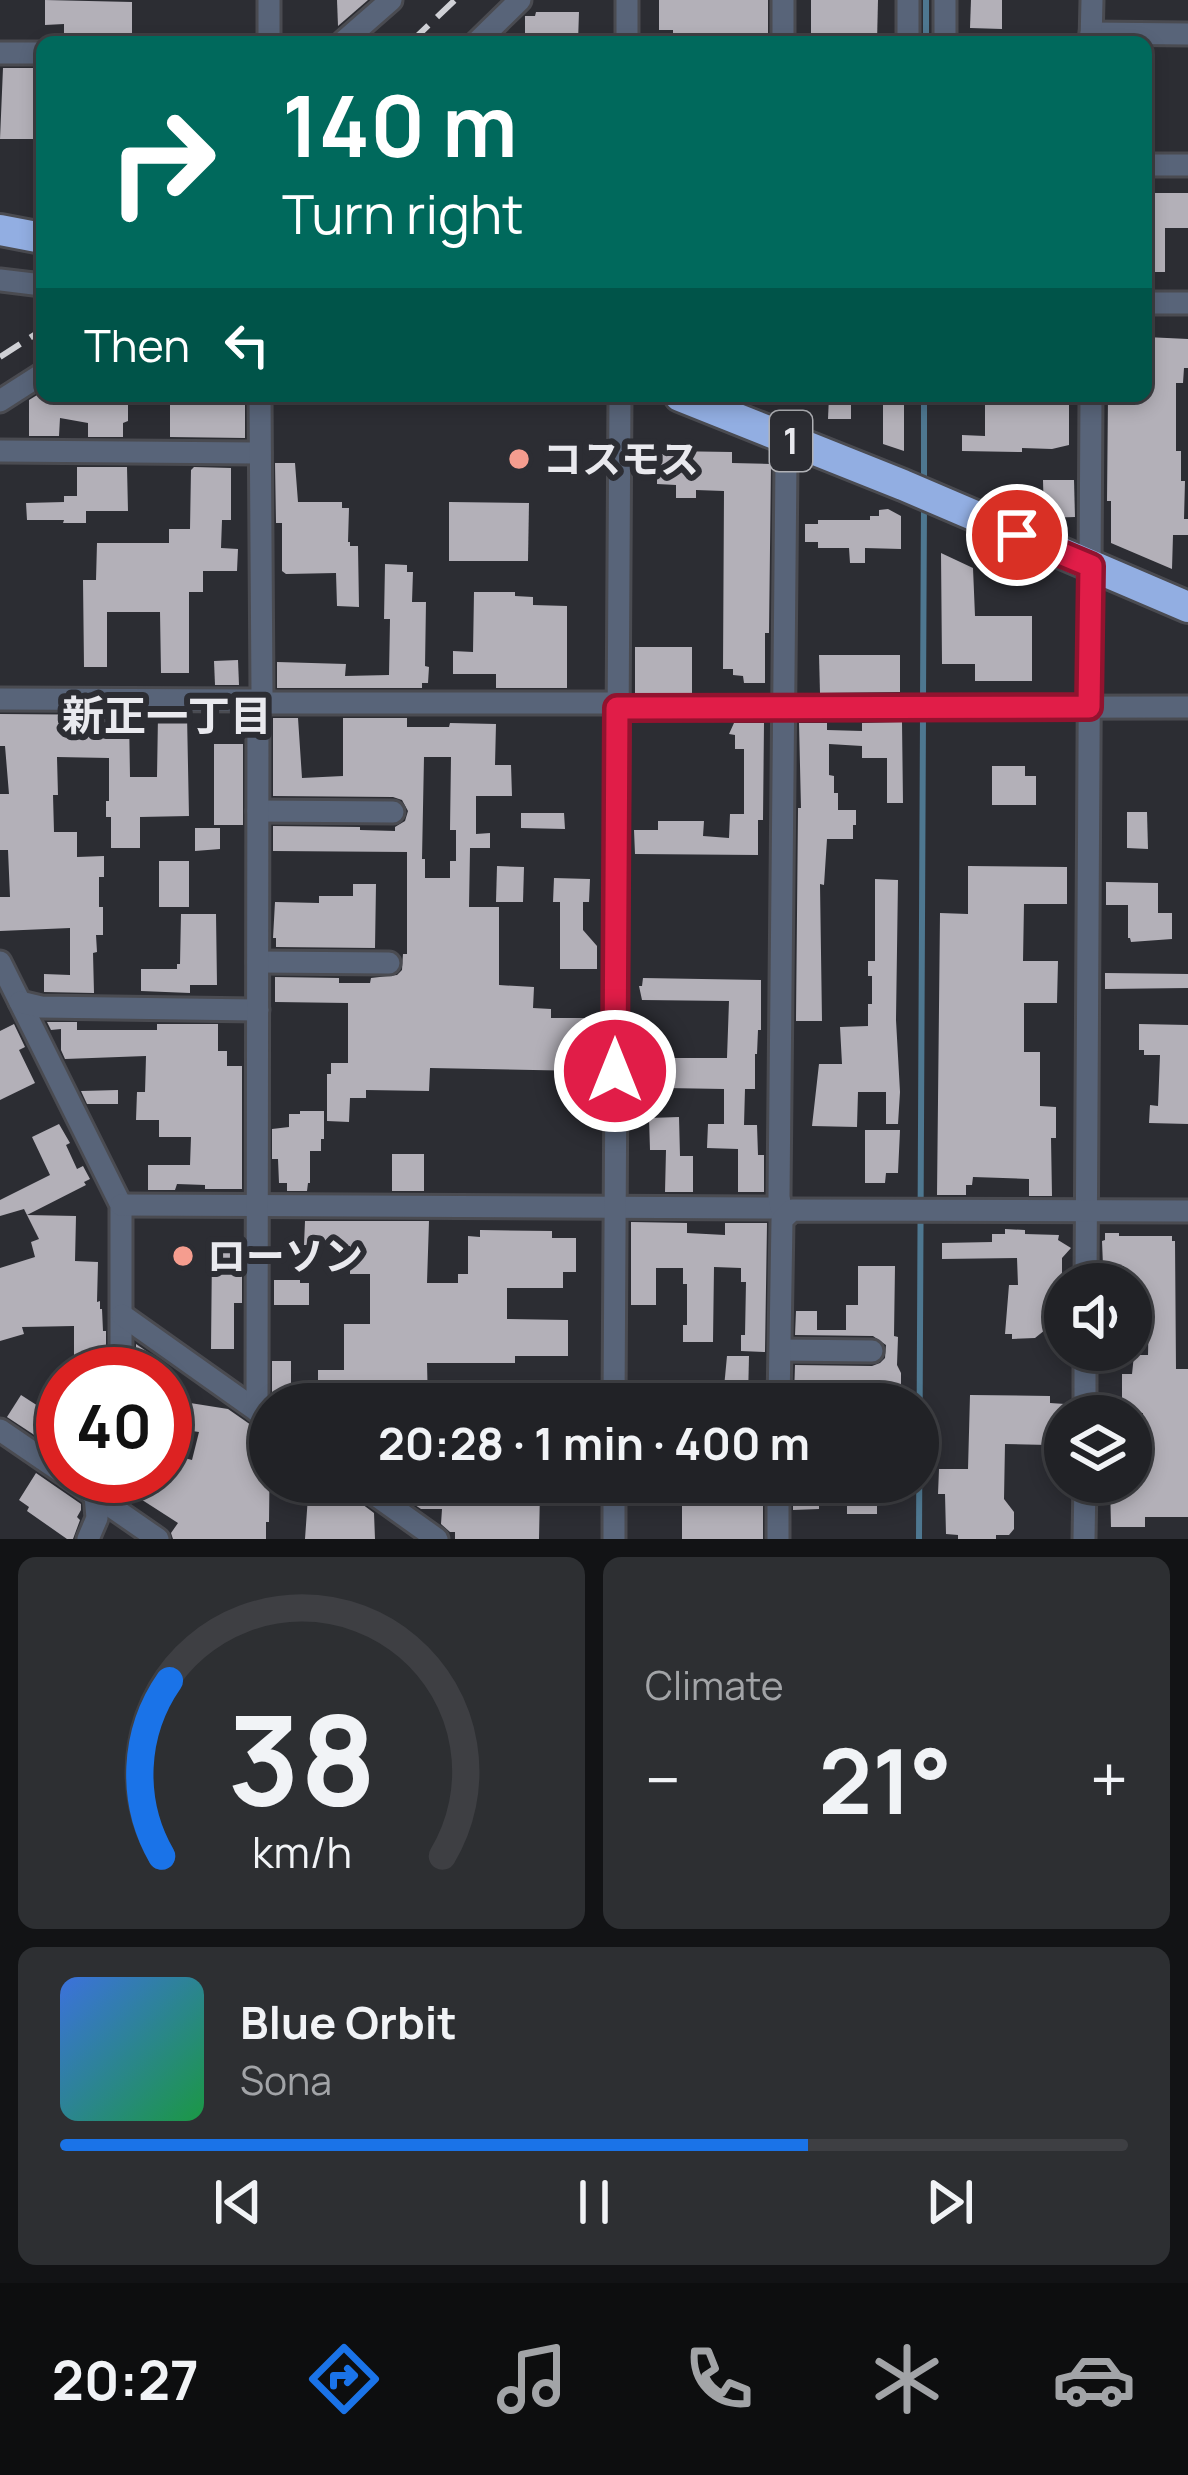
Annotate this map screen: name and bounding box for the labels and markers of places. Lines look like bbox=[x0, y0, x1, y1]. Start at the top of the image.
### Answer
place label: コスモス bbox=[543, 431, 699, 485]
marker: コスモス bbox=[506, 446, 532, 472]
pin bbox=[966, 484, 1068, 586]
place label: ローソン bbox=[207, 1228, 363, 1282]
marker: ローソン bbox=[170, 1243, 196, 1269]

